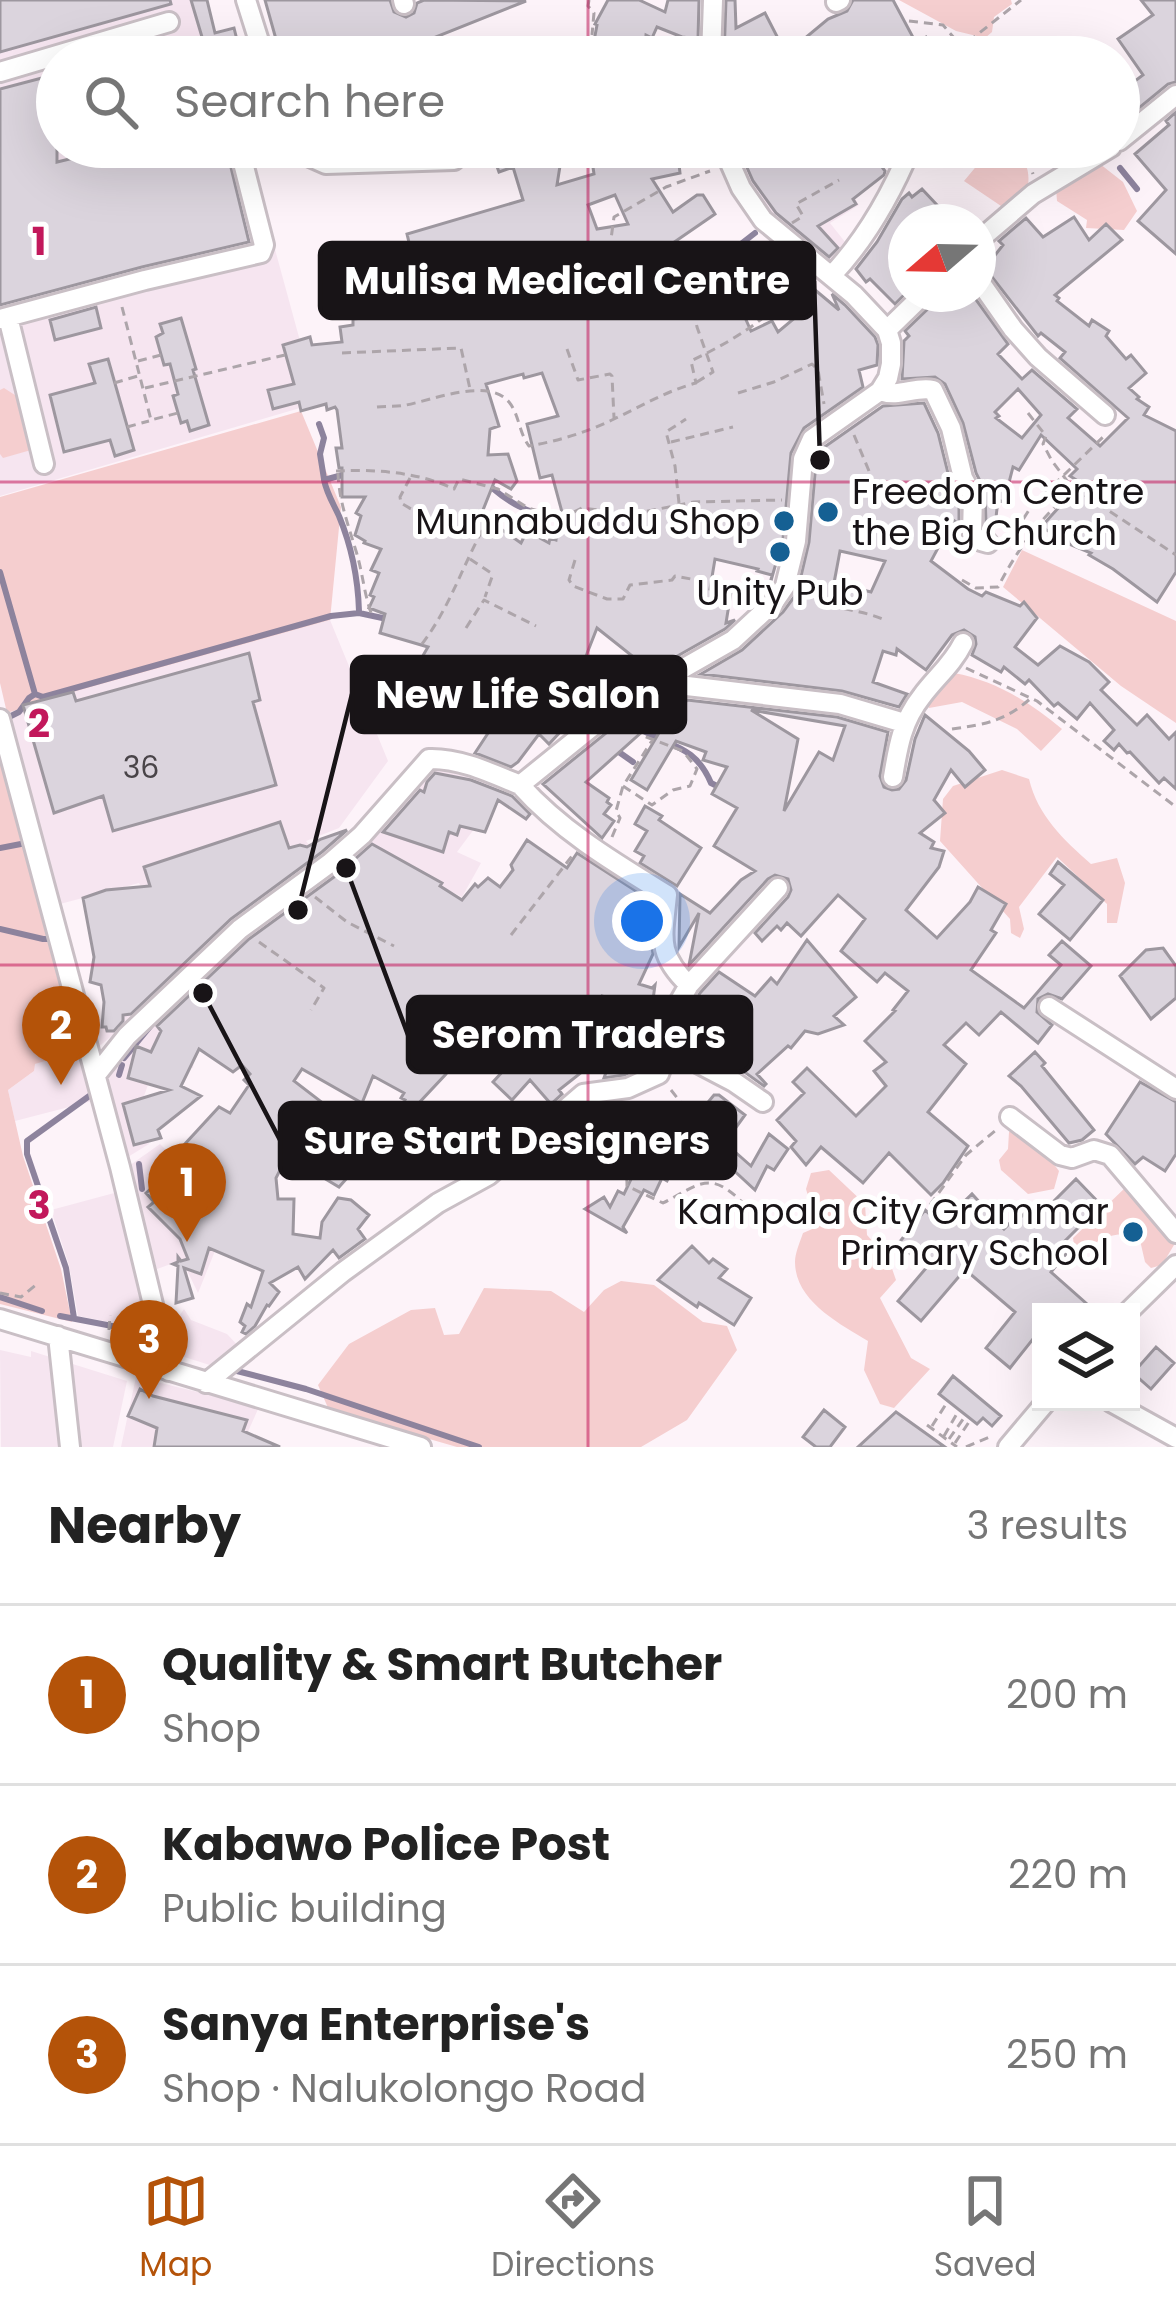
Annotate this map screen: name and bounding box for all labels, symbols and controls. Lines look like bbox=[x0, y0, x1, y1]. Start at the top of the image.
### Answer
search box bbox=[36, 36, 1140, 168]
icon: search bbox=[78, 69, 144, 135]
text: Search here bbox=[174, 70, 445, 133]
north arrow bbox=[888, 204, 996, 312]
text: 1 bbox=[32, 214, 46, 269]
callout: Mulisa Medical Centre bbox=[320, 243, 814, 318]
text: Mulisa Medical Centre bbox=[344, 253, 790, 308]
place label: Freedom Centre the Big Church bbox=[852, 466, 1144, 558]
place label: Munnabuddu Shop bbox=[415, 496, 760, 547]
marker: Freedom Centre the Big Church bbox=[815, 499, 841, 525]
marker: Munnabuddu Shop bbox=[771, 508, 797, 534]
marker: Unity Pub bbox=[767, 539, 793, 565]
place label: Unity Pub bbox=[696, 567, 864, 618]
callout: New Life Salon bbox=[352, 657, 685, 732]
text: New Life Salon bbox=[376, 667, 660, 722]
text: 2 bbox=[28, 696, 50, 751]
house number: 36 bbox=[123, 746, 159, 789]
your location bbox=[612, 891, 672, 951]
pin: 2 bbox=[22, 986, 100, 1085]
callout: Serom Traders bbox=[408, 997, 751, 1072]
text: Serom Traders bbox=[432, 1007, 726, 1062]
callout: Sure Start Designers bbox=[280, 1103, 735, 1178]
text: Sure Start Designers bbox=[303, 1113, 711, 1168]
pin: 1 bbox=[148, 1143, 226, 1242]
text: 3 bbox=[27, 1178, 51, 1233]
place label: Kampala City Grammar Primary School bbox=[677, 1186, 1109, 1278]
marker: Kampala City Grammar Primary School bbox=[1120, 1219, 1146, 1245]
pin: 3 bbox=[110, 1300, 188, 1399]
map controls bbox=[1032, 1303, 1140, 1411]
button: layers bbox=[1032, 1303, 1140, 1411]
text: Nearby bbox=[48, 1489, 241, 1561]
text: 3 results bbox=[966, 1498, 1128, 1553]
text: Quality & Smart Butcher bbox=[162, 1633, 722, 1696]
text: 1 bbox=[80, 1667, 94, 1722]
text: 200 m bbox=[1006, 1667, 1128, 1722]
text: Shop bbox=[162, 1701, 261, 1756]
text: Kabawo Police Post bbox=[162, 1813, 610, 1876]
text: 2 bbox=[76, 1847, 98, 1902]
text: 220 m bbox=[1008, 1847, 1128, 1902]
text: Public building bbox=[162, 1881, 447, 1936]
text: Sanya Enterprise's bbox=[162, 1993, 590, 2056]
text: 3 bbox=[75, 2027, 99, 2082]
text: 250 m bbox=[1006, 2027, 1128, 2082]
text: Shop · Nalukolongo Road bbox=[162, 2061, 646, 2116]
tab: Map bbox=[139, 2168, 212, 2290]
tab: Directions bbox=[491, 2168, 655, 2290]
tab: Saved bbox=[934, 2168, 1037, 2290]

